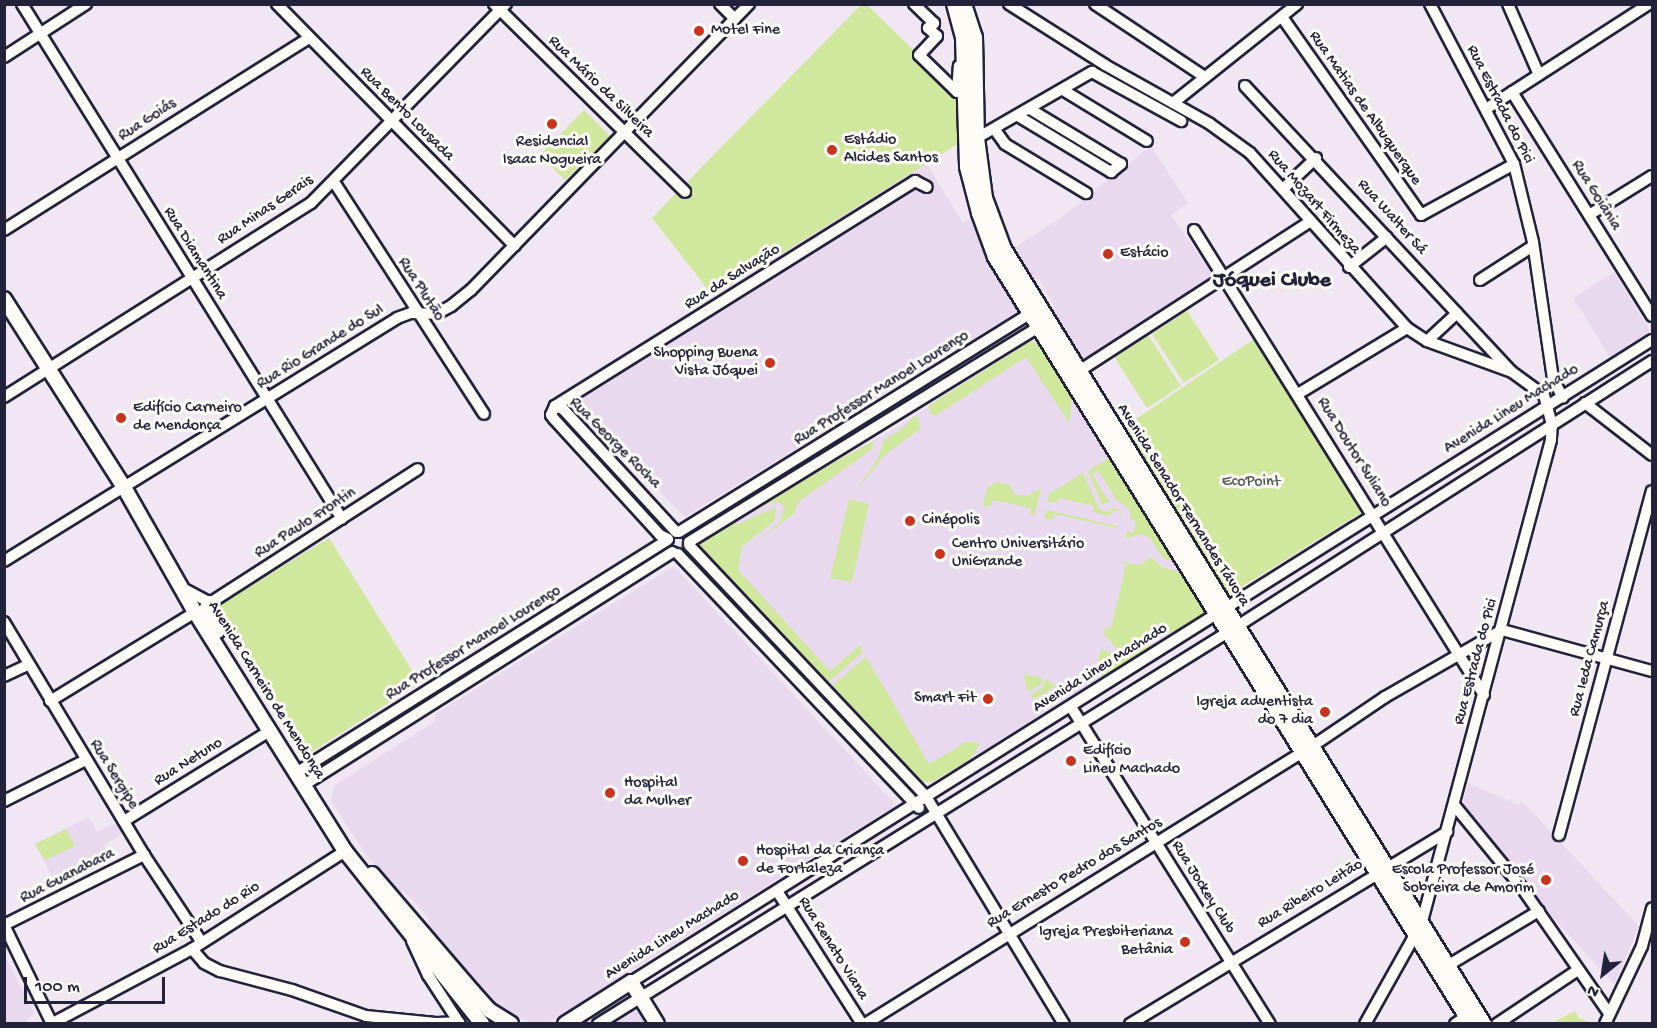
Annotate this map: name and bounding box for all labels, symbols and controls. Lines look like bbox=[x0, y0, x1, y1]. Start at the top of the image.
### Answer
place label: Motel Fine bbox=[711, 21, 780, 41]
marker: Motel Fine bbox=[692, 24, 706, 38]
street label: Rua Matias de Albuquerque bbox=[1303, 28, 1425, 190]
street label: Rua Mário da Silveira bbox=[543, 33, 657, 143]
street label: Rua Estrada do Pici bbox=[1461, 43, 1537, 167]
street label: Rua Bento Lousada bbox=[355, 64, 457, 166]
street label: Rua Goiás bbox=[115, 95, 181, 147]
marker: Residencial Isaac Nogueira bbox=[545, 117, 559, 131]
place label: Estádio Alcides Santos bbox=[844, 131, 938, 169]
place label: Residencial Isaac Nogueira bbox=[503, 133, 601, 171]
marker: Estádio Alcides Santos bbox=[825, 143, 839, 157]
street label: Rua Mozart Firmeza bbox=[1262, 147, 1364, 259]
street label: Rua Goiânia bbox=[1566, 157, 1624, 235]
street label: Rua Minas Gerais bbox=[214, 172, 318, 250]
street label: Rua Walter Sá bbox=[1352, 176, 1430, 260]
street label: Rua Diamantina bbox=[158, 204, 230, 304]
street label: Rua da Salvação bbox=[682, 241, 784, 315]
place label: Estácio bbox=[1120, 244, 1168, 264]
marker: Estácio bbox=[1101, 247, 1115, 261]
street label: Rua Plutão bbox=[392, 255, 448, 325]
district label: Jóquei Clube bbox=[1213, 269, 1331, 295]
street label: Rua Rio Grande do Sul bbox=[254, 301, 388, 395]
street label: Rua Professor Manoel Lourenço bbox=[791, 327, 973, 451]
place label: Shopping Buena Vista Jóquei bbox=[654, 344, 758, 382]
marker: Shopping Buena Vista Jóquei bbox=[763, 356, 777, 370]
street label: Avenida Lineu Machado bbox=[1441, 361, 1583, 459]
street label: Rua George Rocha bbox=[564, 394, 664, 494]
street label: Rua Doutor Suliano bbox=[1312, 395, 1394, 511]
place label: Edifício Carneiro de Mendonça bbox=[133, 399, 242, 437]
street label: Avenida Senador Fernandes Távora bbox=[1111, 401, 1253, 611]
marker: Edifício Carneiro de Mendonça bbox=[114, 411, 128, 425]
park label: EcoPoint bbox=[1222, 473, 1280, 493]
street label: Rua Paulo Frontin bbox=[252, 484, 360, 564]
place label: Cinépolis bbox=[922, 511, 979, 531]
marker: Cinépolis bbox=[903, 514, 917, 528]
place label: Centro Universitário UniGrande bbox=[952, 535, 1084, 573]
marker: Centro Universitário UniGrande bbox=[933, 547, 947, 561]
street label: Rua Professor Manoel Lourenço bbox=[383, 582, 565, 706]
street label: Rua Estrada do Pici bbox=[1451, 597, 1503, 727]
street label: Avenida Carneiro de Mendonça bbox=[202, 598, 328, 784]
street label: Rua Ieda Camurça bbox=[1566, 599, 1616, 719]
street label: Avenida Lineu Machado bbox=[1030, 620, 1172, 718]
place label: Smart Fit bbox=[914, 689, 976, 709]
marker: Smart Fit bbox=[981, 692, 995, 706]
place label: Igreja adventista do 7 dia bbox=[1196, 693, 1313, 731]
marker: Igreja adventista do 7 dia bbox=[1318, 705, 1332, 719]
street label: Rua Netuno bbox=[151, 734, 227, 792]
street label: Rua Sergipe bbox=[84, 737, 142, 813]
place label: Edifício Lineu Machado bbox=[1083, 742, 1180, 780]
marker: Edifício Lineu Machado bbox=[1064, 754, 1078, 768]
place label: Hospital da Mulher bbox=[624, 774, 691, 812]
marker: Hospital da Mulher bbox=[601, 784, 619, 802]
street label: Rua Ernesto Pedro dos Santos bbox=[984, 814, 1166, 934]
street label: Rua Jockey Club bbox=[1166, 838, 1238, 938]
place label: Hospital da Criança de Fortaleza bbox=[756, 842, 884, 880]
street label: Rua Guanabara bbox=[18, 845, 118, 909]
marker: Hospital da Criança de Fortaleza bbox=[734, 852, 752, 870]
street label: Rua Ribeiro Leitão bbox=[1255, 856, 1367, 934]
place label: Escola Professor José Sobreira de Amorim bbox=[1392, 861, 1534, 899]
marker: Escola Professor José Sobreira de Amorim bbox=[1539, 873, 1553, 887]
street label: Rua Estado do Rio bbox=[150, 878, 264, 960]
street label: Avenida Lineu Machado bbox=[602, 887, 744, 985]
street label: Rua Renato Viana bbox=[793, 894, 871, 1004]
place label: Igreja Presbiteriana Betânia bbox=[1039, 923, 1173, 961]
marker: Igreja Presbiteriana Betânia bbox=[1178, 935, 1192, 949]
north arrow bbox=[1573, 944, 1633, 1004]
scale bar bbox=[27, 965, 168, 1003]
text: 100 m bbox=[35, 977, 80, 998]
text: N bbox=[1584, 979, 1603, 1001]

